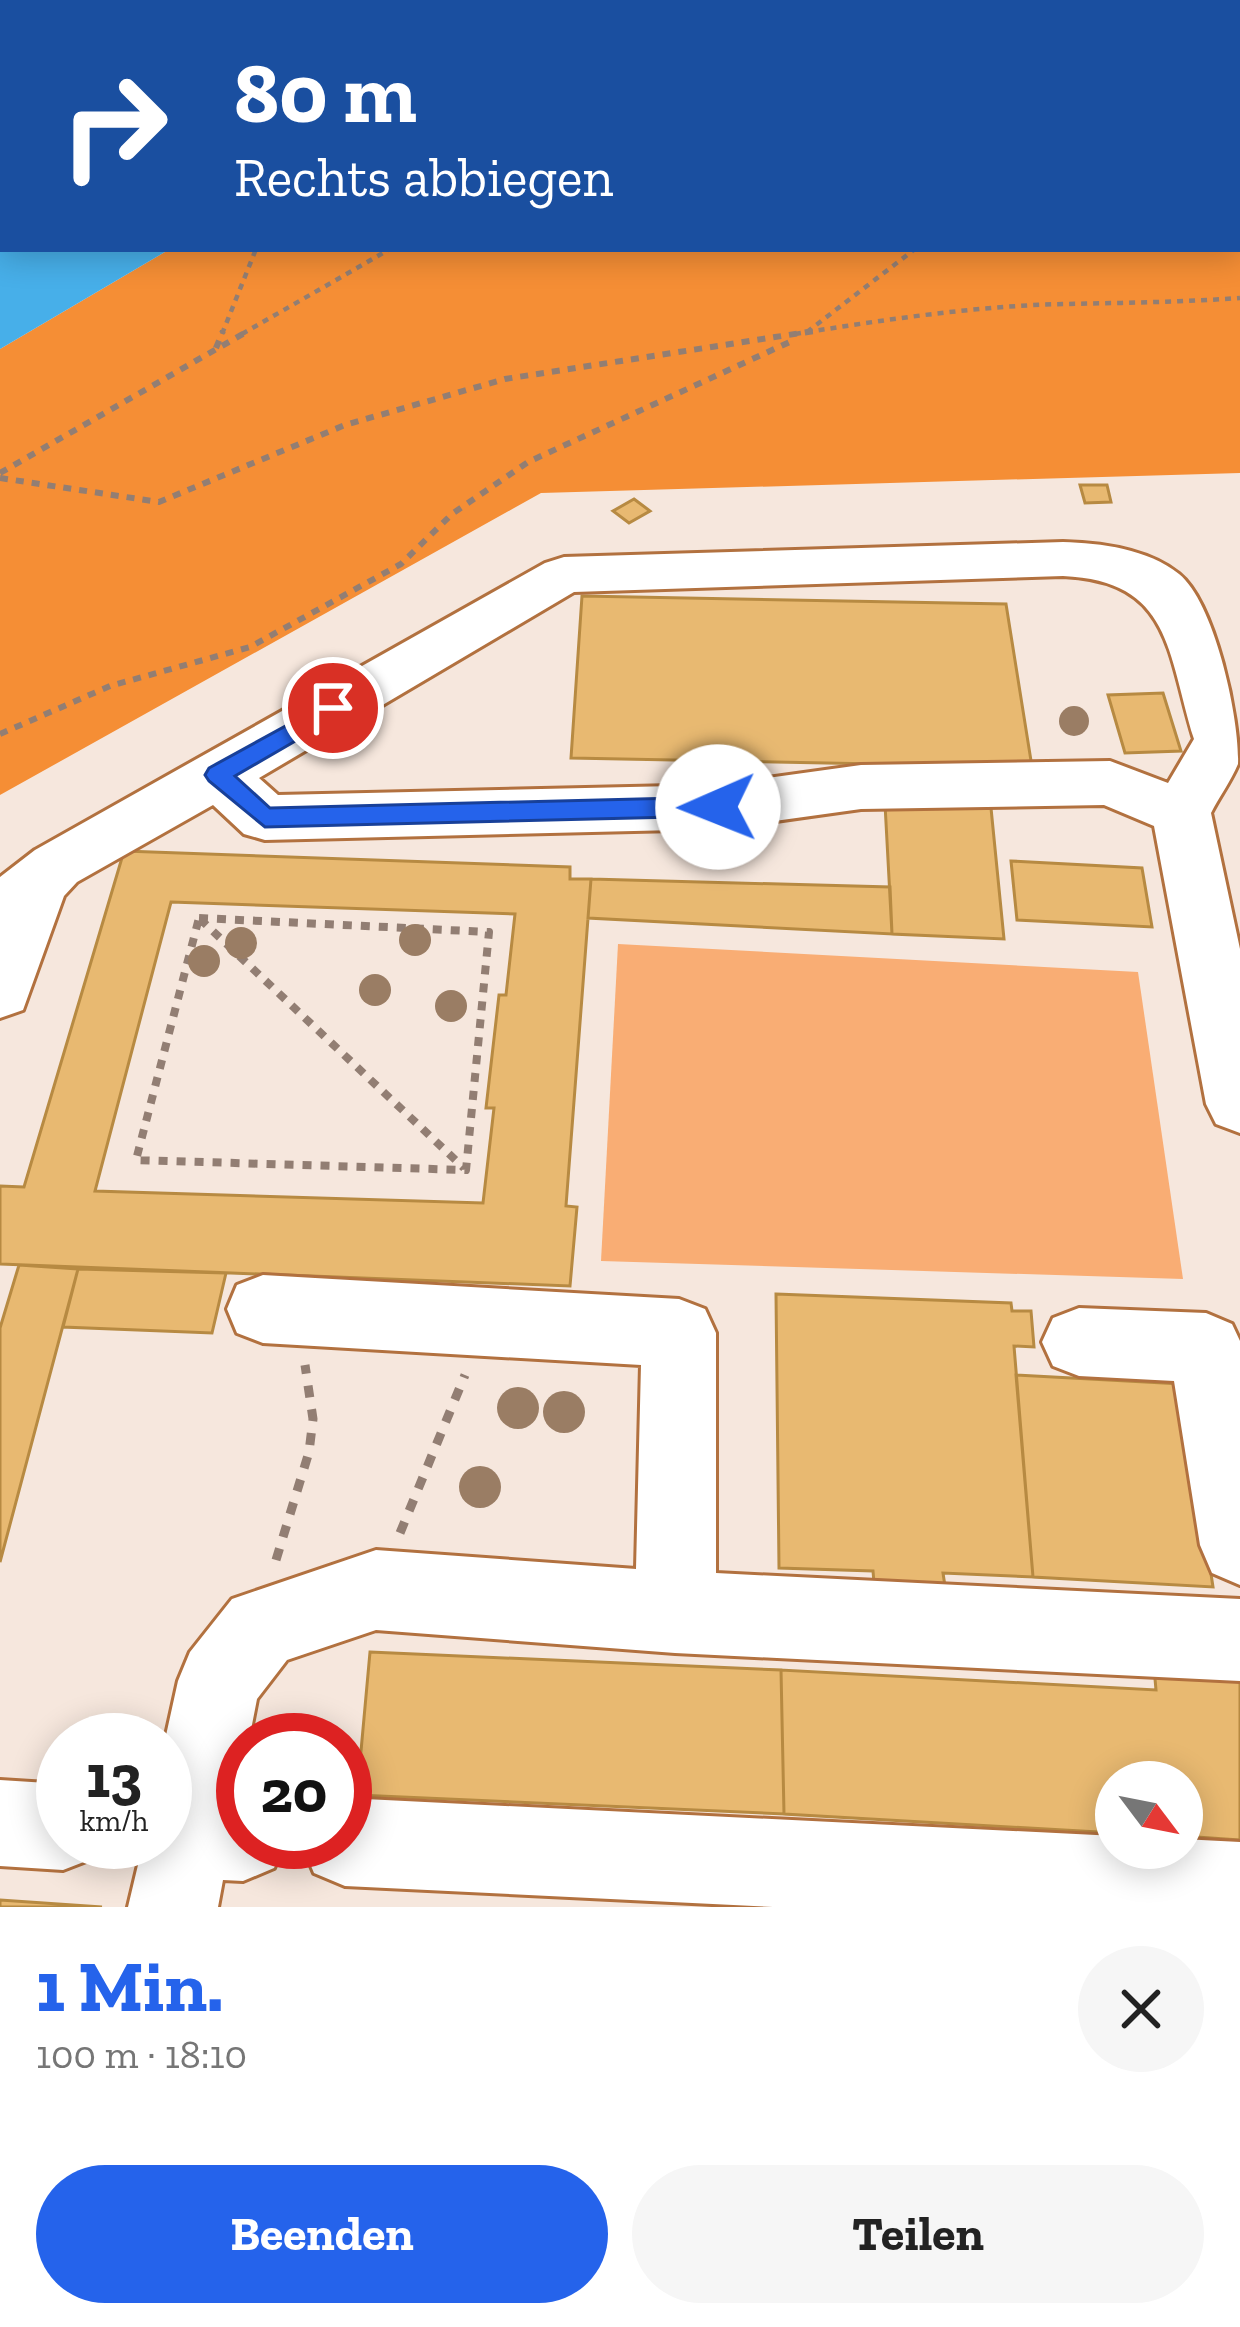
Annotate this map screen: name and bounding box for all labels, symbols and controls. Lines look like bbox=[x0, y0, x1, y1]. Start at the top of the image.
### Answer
text: 80 m bbox=[234, 43, 417, 144]
icon: right bbox=[36, 48, 192, 204]
text: Rechts abbiegen bbox=[234, 145, 613, 210]
pin bbox=[282, 657, 384, 759]
icon: arrive bbox=[300, 675, 366, 741]
position arrow bbox=[655, 744, 781, 870]
speed limit sign: 20 bbox=[216, 1713, 372, 1869]
text: 13 bbox=[86, 1740, 142, 1812]
north arrow bbox=[1095, 1761, 1203, 1869]
map controls bbox=[1095, 1761, 1203, 1869]
text: km/h bbox=[80, 1803, 148, 1839]
text: 1 Min. bbox=[36, 1943, 224, 2029]
button: close bbox=[1078, 1946, 1204, 2072]
text: 100 m · 18:10 bbox=[36, 2031, 247, 2078]
button: Beenden bbox=[36, 2165, 608, 2303]
button: Teilen bbox=[632, 2165, 1204, 2303]

